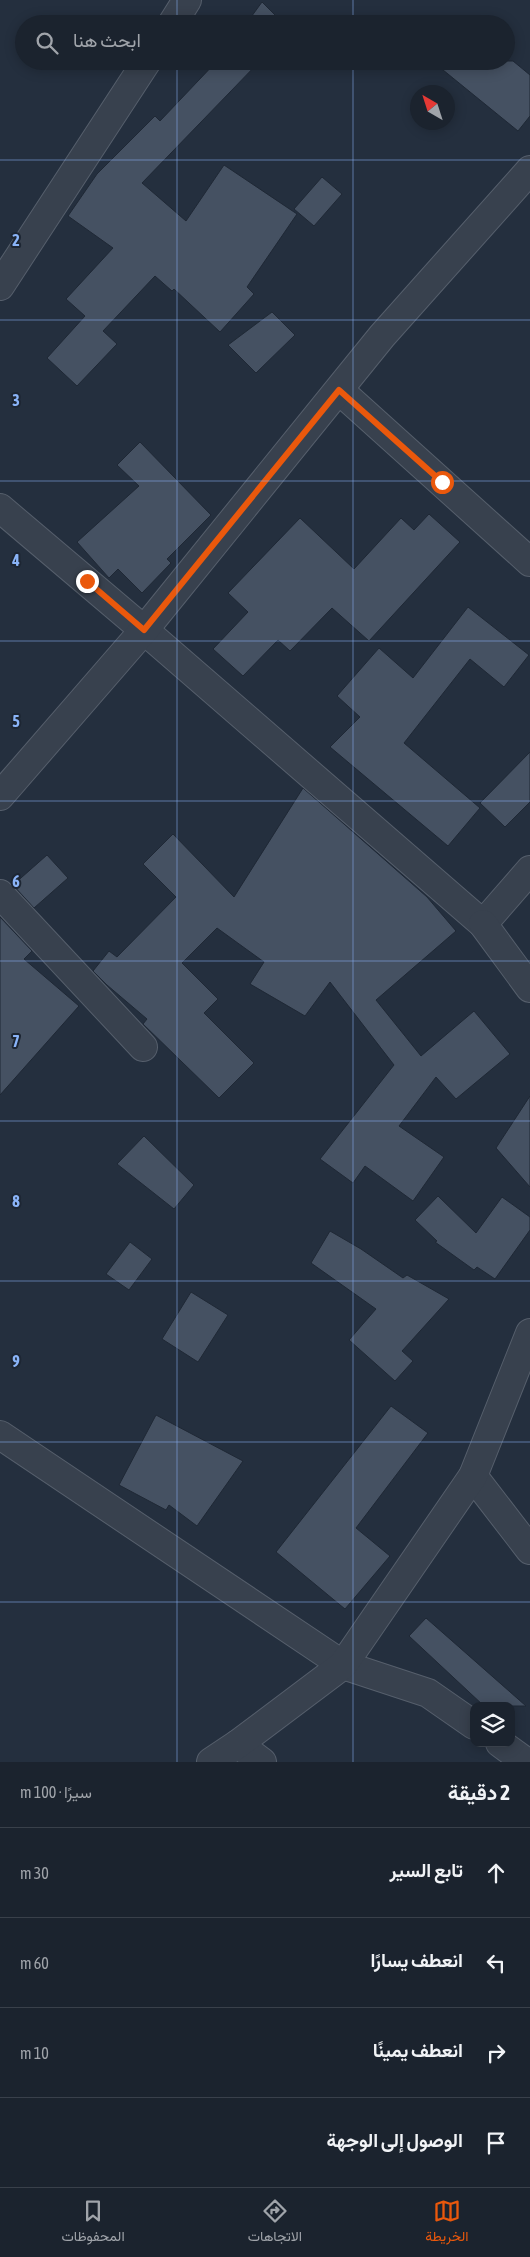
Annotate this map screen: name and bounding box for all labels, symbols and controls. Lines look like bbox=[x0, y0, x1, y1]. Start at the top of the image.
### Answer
search box bbox=[15, 15, 515, 70]
icon: search bbox=[33, 29, 61, 57]
text: ابحث هنا bbox=[73, 29, 141, 51]
north arrow bbox=[410, 85, 455, 130]
text: 2 bbox=[12, 231, 20, 249]
text: 3 bbox=[12, 391, 20, 409]
route start bbox=[431, 471, 454, 494]
text: 4 bbox=[11, 551, 20, 569]
route end bbox=[76, 570, 99, 593]
text: 5 bbox=[12, 712, 20, 730]
text: 6 bbox=[12, 872, 20, 890]
text: 7 bbox=[12, 1032, 20, 1050]
text: 8 bbox=[12, 1192, 20, 1210]
text: 9 bbox=[12, 1352, 20, 1370]
map controls bbox=[470, 1702, 515, 1747]
button: layers bbox=[470, 1702, 515, 1747]
text: 2 دقيقة bbox=[448, 1780, 510, 1804]
text: سيرًا · 100 m bbox=[20, 1783, 92, 1801]
text: تابع السير bbox=[390, 1859, 463, 1881]
icon: ahead bbox=[482, 1859, 510, 1887]
text: 30 m bbox=[20, 1864, 49, 1882]
text: انعطف يسارًا bbox=[370, 1949, 463, 1971]
icon: left bbox=[482, 1949, 510, 1977]
text: 60 m bbox=[20, 1954, 49, 1972]
text: انعطف يمينًا bbox=[373, 2039, 463, 2061]
icon: right bbox=[482, 2039, 510, 2067]
text: 10 m bbox=[20, 2044, 49, 2062]
text: الوصول إلى الوجهة bbox=[326, 2129, 463, 2151]
icon: arrive bbox=[482, 2129, 510, 2157]
tab: المحفوظات bbox=[62, 2197, 125, 2249]
tab: الاتجاهات bbox=[248, 2197, 302, 2249]
tab: الخريطة bbox=[425, 2197, 468, 2249]

